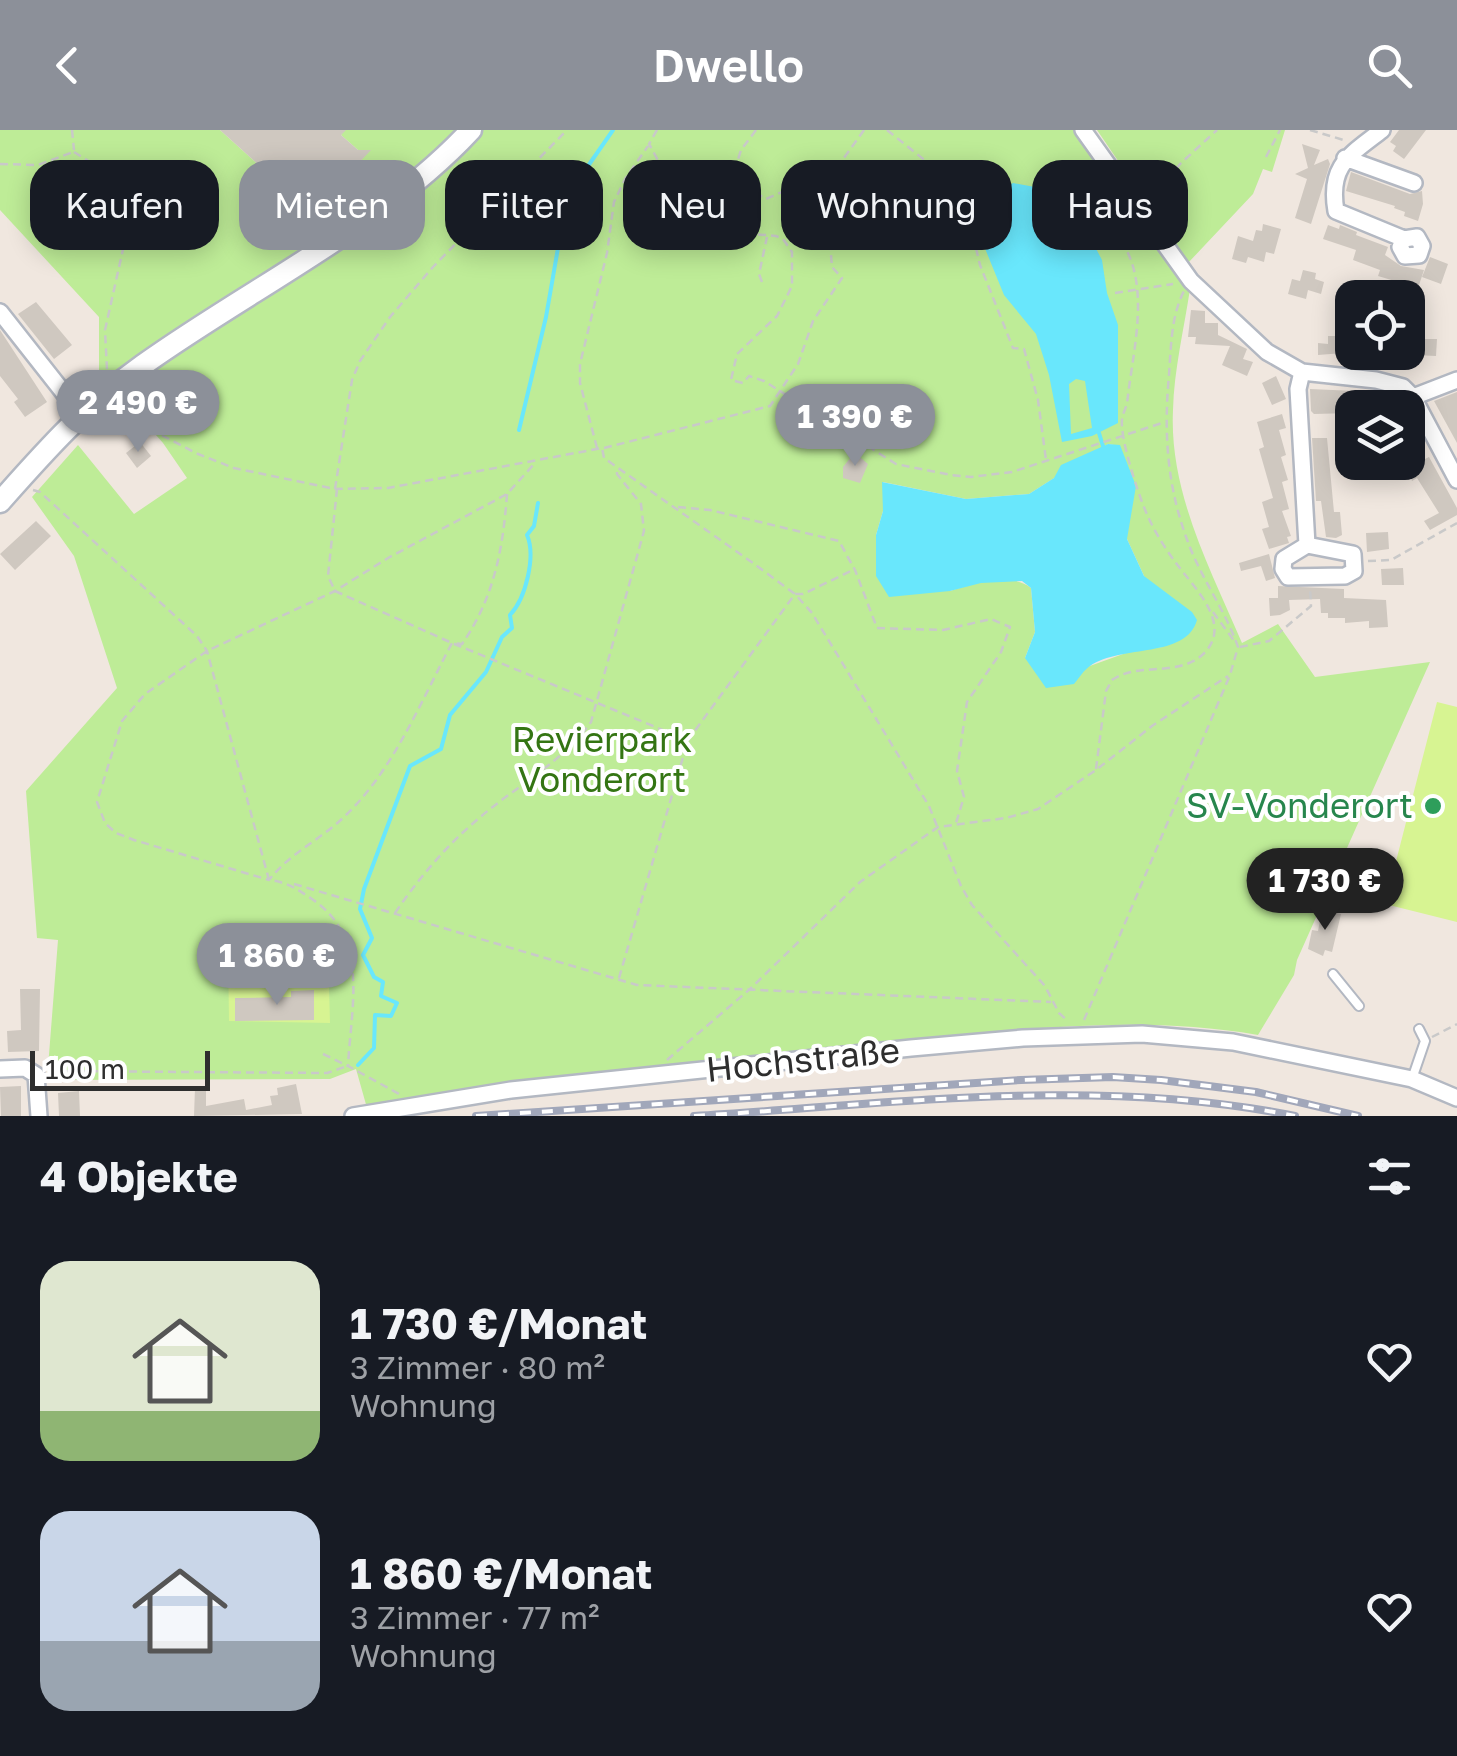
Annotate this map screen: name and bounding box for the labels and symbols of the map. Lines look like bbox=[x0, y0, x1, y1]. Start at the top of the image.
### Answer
pin: 2 490 € bbox=[46, 370, 230, 455]
pin: 1 390 € bbox=[763, 384, 947, 469]
park label: Revierpark Vonderort bbox=[512, 718, 692, 800]
place label: SV-Vonderort bbox=[1186, 784, 1413, 826]
marker: SV-Vonderort bbox=[1422, 795, 1444, 817]
pin: 1 730 € bbox=[1233, 848, 1417, 933]
pin: 1 860 € bbox=[185, 923, 369, 1008]
street label: Hochstraße bbox=[704, 1028, 902, 1090]
scale bar bbox=[30, 1046, 210, 1090]

